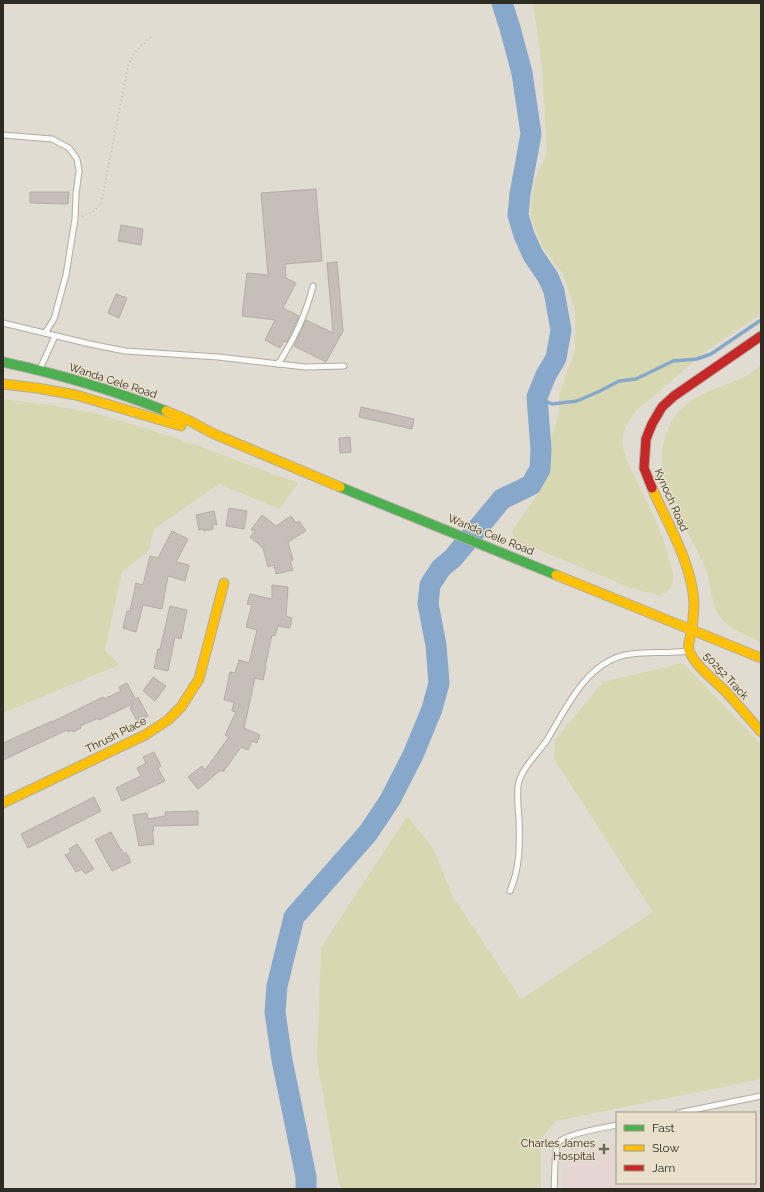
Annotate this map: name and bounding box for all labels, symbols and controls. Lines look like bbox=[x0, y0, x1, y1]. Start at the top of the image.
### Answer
street label: Wanda Cele Road bbox=[67, 361, 159, 401]
street label: Kynoch Road bbox=[651, 467, 691, 533]
street label: Wanda Cele Road bbox=[446, 512, 536, 558]
street label: 50252 Track bbox=[701, 650, 751, 703]
street label: Thrush Place bbox=[83, 714, 149, 756]
legend bbox=[616, 1112, 756, 1184]
text: Fast bbox=[652, 1121, 675, 1135]
place label: Charles James Hospital bbox=[521, 1137, 595, 1163]
text: Slow bbox=[652, 1141, 679, 1155]
marker: Charles James Hospital bbox=[598, 1143, 610, 1155]
text: Jam bbox=[652, 1161, 675, 1175]

